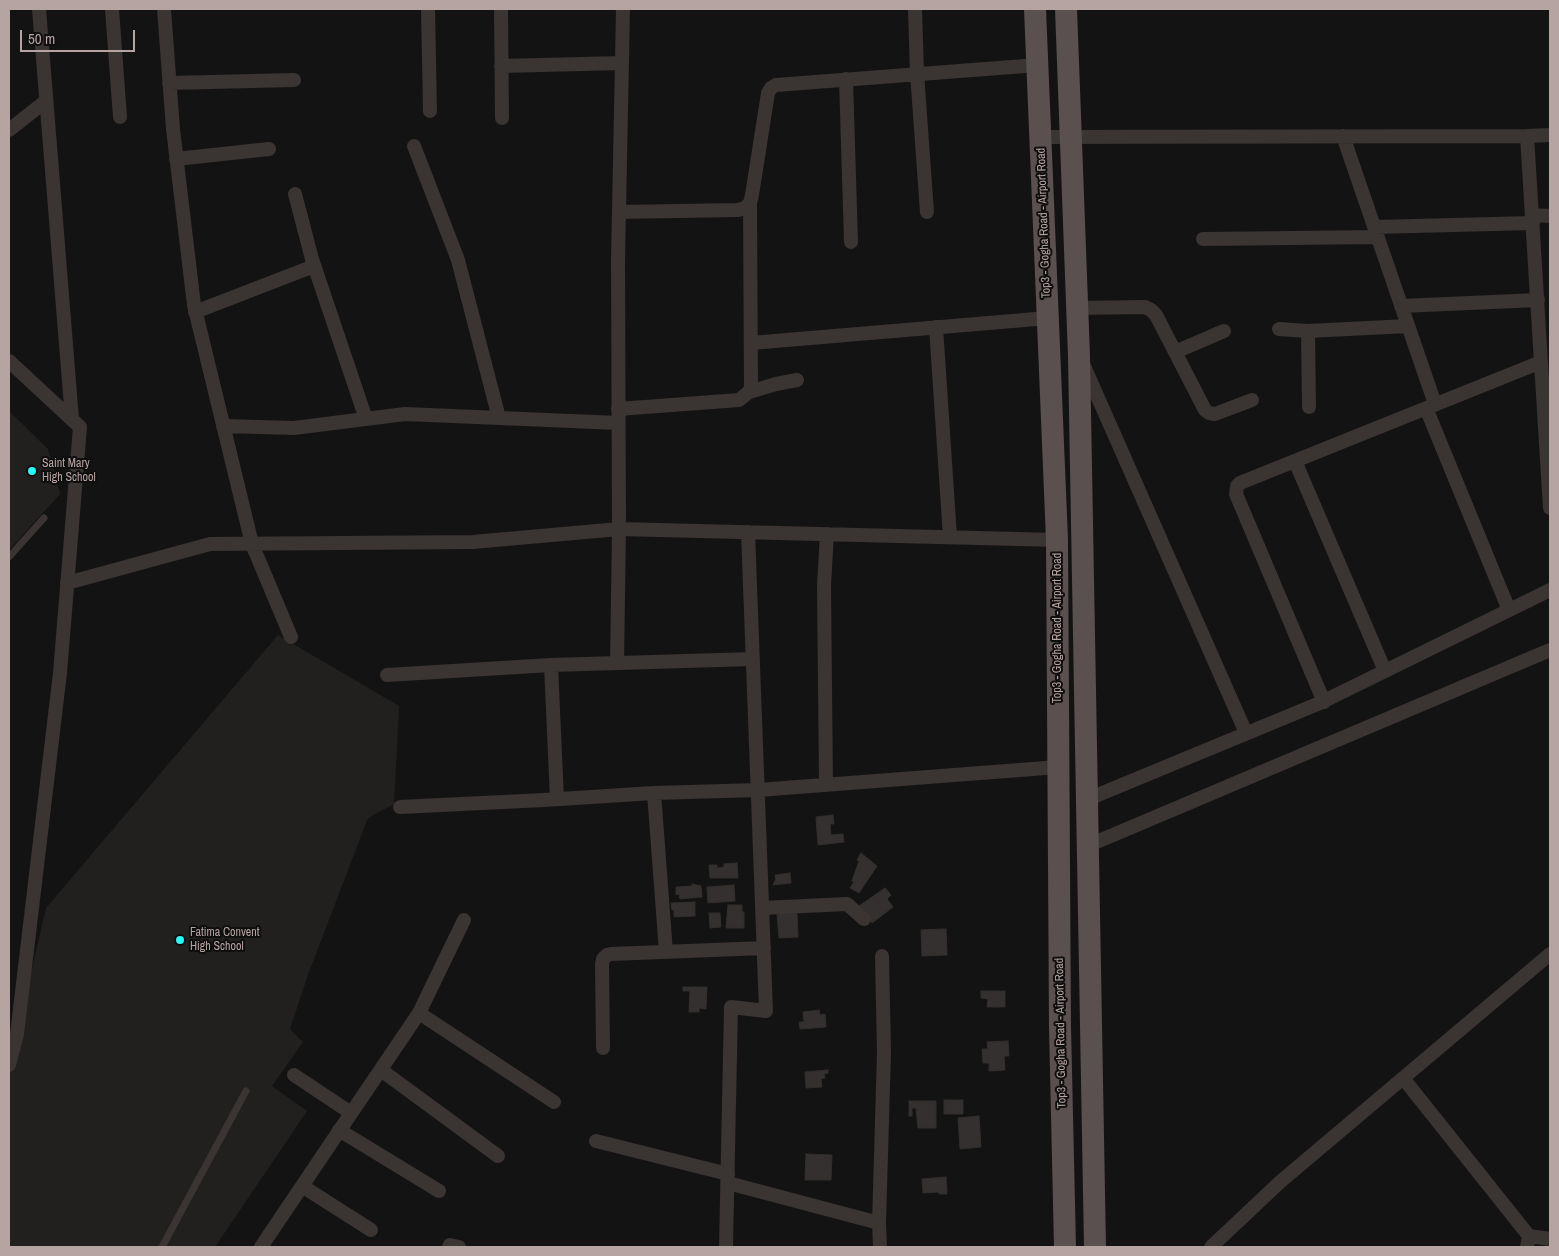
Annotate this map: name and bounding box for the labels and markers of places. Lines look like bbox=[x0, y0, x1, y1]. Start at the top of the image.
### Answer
place label: Saint Mary High School bbox=[42, 457, 96, 485]
marker: Saint Mary High School bbox=[26, 465, 38, 477]
place label: Fatima Convent High School bbox=[190, 926, 260, 954]
marker: Fatima Convent High School bbox=[174, 934, 186, 946]

